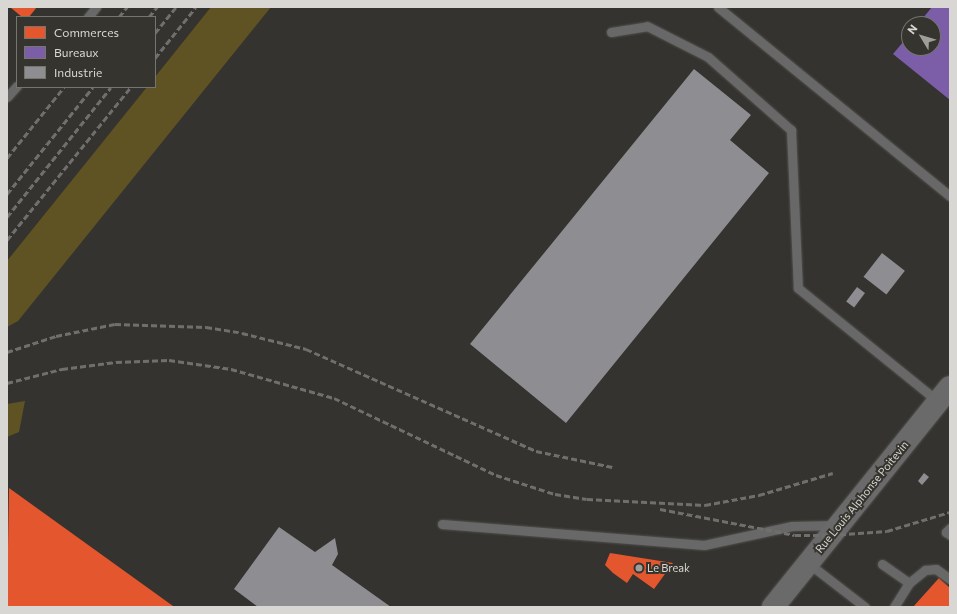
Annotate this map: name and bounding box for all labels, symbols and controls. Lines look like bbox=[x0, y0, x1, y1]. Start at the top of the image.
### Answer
legend bbox=[16, 16, 156, 88]
north arrow bbox=[901, 16, 941, 56]
text: N bbox=[904, 22, 920, 36]
text: Commerces bbox=[54, 25, 119, 39]
text: Bureaux bbox=[54, 45, 99, 59]
text: Industrie bbox=[54, 65, 102, 79]
street label: Rue Louis Alphonse Poitevin bbox=[813, 438, 911, 556]
place label: Le Break bbox=[647, 561, 690, 575]
marker: Le Break bbox=[634, 563, 644, 573]

